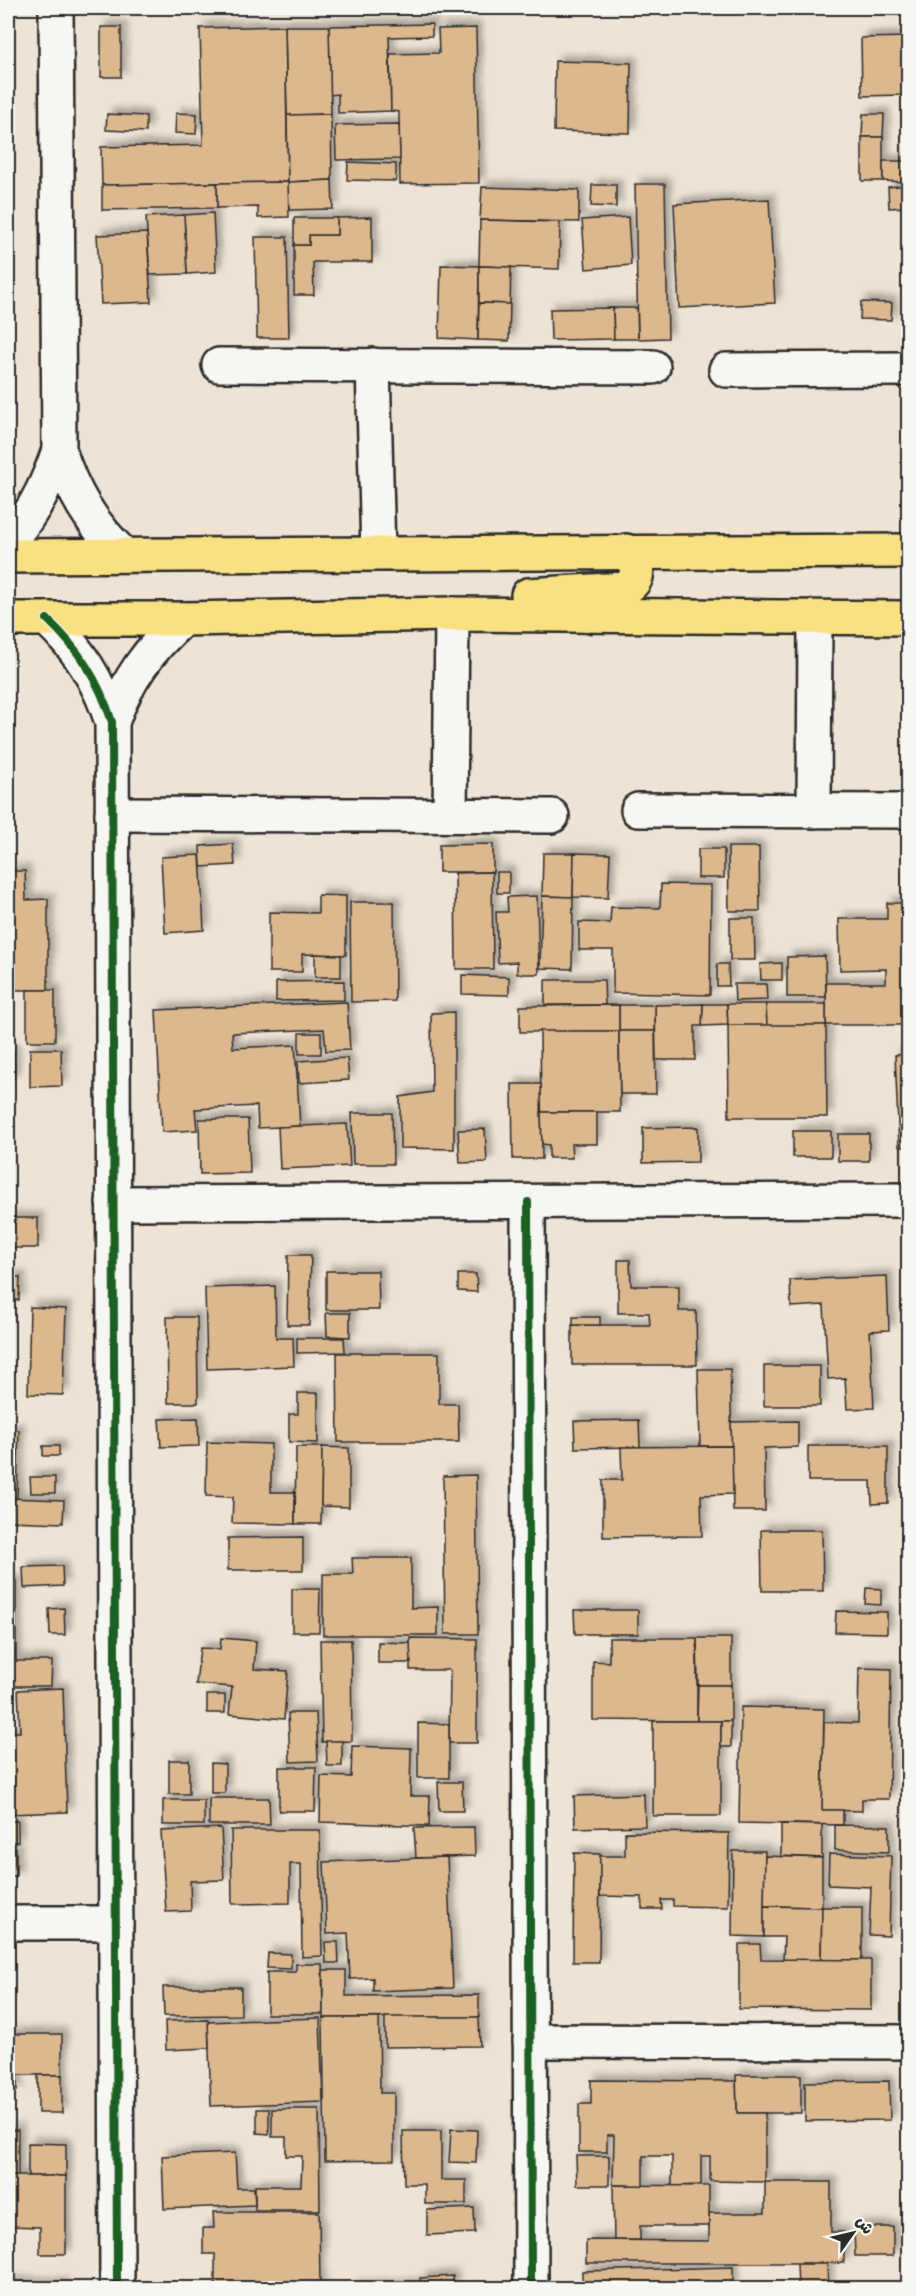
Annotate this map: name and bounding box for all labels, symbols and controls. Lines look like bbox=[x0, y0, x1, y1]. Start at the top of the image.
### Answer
north arrow bbox=[823, 2203, 883, 2263]
text: ش bbox=[851, 2212, 878, 2238]

